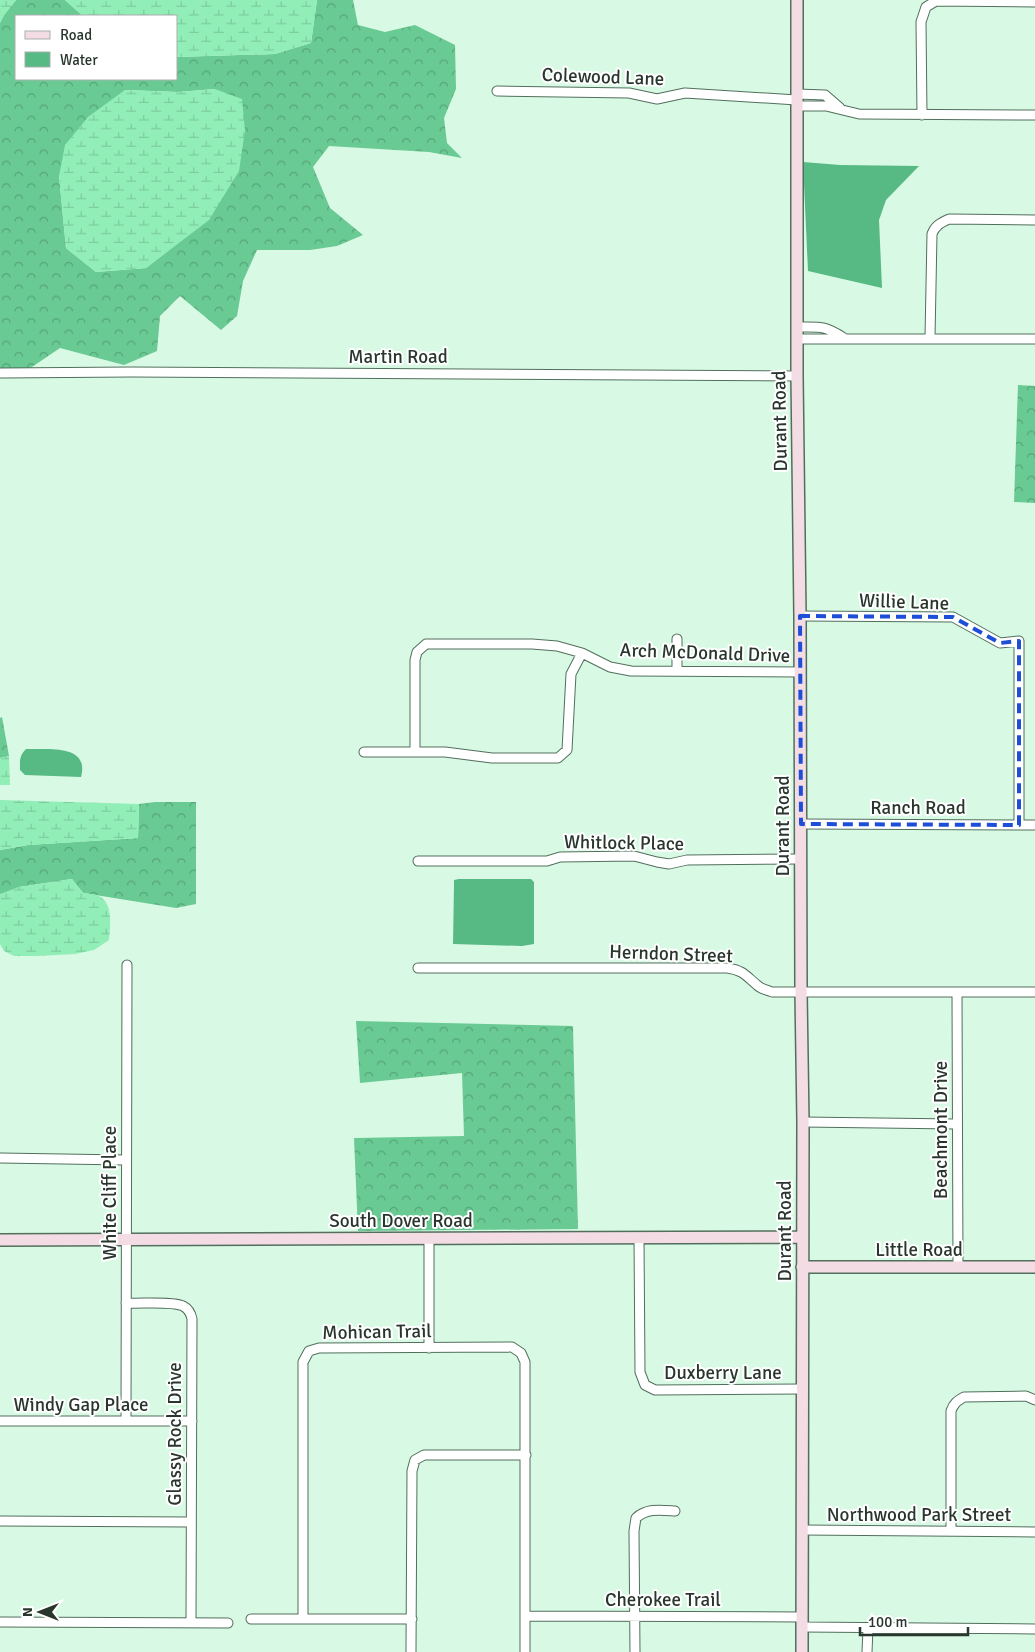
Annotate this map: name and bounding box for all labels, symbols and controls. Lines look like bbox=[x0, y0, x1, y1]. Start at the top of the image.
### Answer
legend bbox=[15, 15, 178, 80]
text: Road bbox=[60, 26, 92, 44]
text: Water bbox=[60, 51, 98, 69]
street label: Colewood Lane bbox=[541, 63, 665, 91]
street label: Martin Road bbox=[348, 345, 448, 369]
street label: Durant Road bbox=[767, 370, 793, 472]
street label: Willie Lane bbox=[858, 588, 950, 616]
street label: Arch McDonald Drive bbox=[619, 638, 791, 668]
street label: Durant Road bbox=[771, 775, 795, 877]
street label: Ranch Road bbox=[870, 796, 966, 820]
street label: Whitlock Place bbox=[564, 830, 684, 856]
street label: Herndon Street bbox=[609, 940, 734, 968]
street label: Beachmont Drive bbox=[929, 1061, 953, 1199]
street label: White Cliff Place bbox=[98, 1126, 122, 1260]
street label: Durant Road bbox=[773, 1180, 797, 1282]
street label: South Dover Road bbox=[329, 1209, 473, 1233]
street label: Little Road bbox=[875, 1238, 963, 1262]
street label: Mohican Trail bbox=[322, 1319, 432, 1345]
street label: Duxberry Lane bbox=[664, 1361, 782, 1385]
street label: Glassy Rock Drive bbox=[163, 1362, 187, 1506]
street label: Windy Gap Place bbox=[13, 1393, 149, 1417]
street label: Northwood Park Street bbox=[827, 1503, 1012, 1527]
north arrow bbox=[15, 1587, 65, 1637]
street label: Cherokee Trail bbox=[605, 1588, 721, 1612]
scale bar bbox=[860, 1604, 968, 1636]
text: N bbox=[19, 1607, 36, 1617]
text: 100 m bbox=[868, 1613, 908, 1631]

